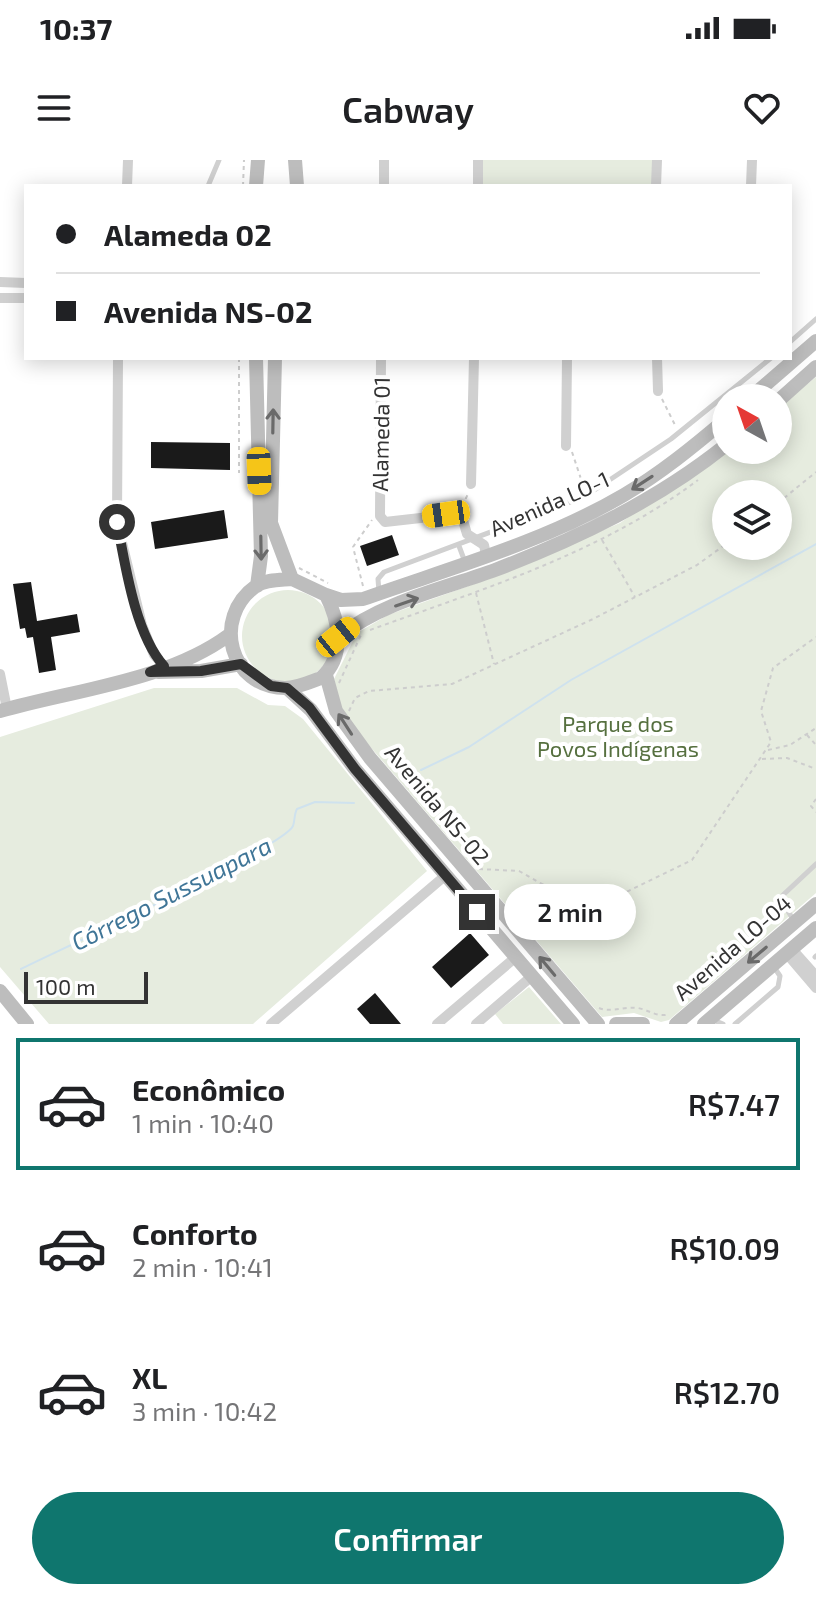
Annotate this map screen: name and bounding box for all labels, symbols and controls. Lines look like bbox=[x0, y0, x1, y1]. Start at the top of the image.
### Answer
text: 10:37 bbox=[40, 10, 112, 46]
icon: menu bbox=[32, 86, 76, 130]
icon: heart bbox=[740, 86, 784, 130]
text: Cabway bbox=[342, 87, 474, 130]
text: Alameda 02 bbox=[104, 216, 272, 252]
text: Avenida NS-02 bbox=[104, 293, 312, 329]
street label: Alameda 01 bbox=[366, 376, 394, 492]
north arrow bbox=[712, 384, 792, 464]
map controls bbox=[712, 384, 792, 560]
one-way arrow bbox=[266, 408, 281, 435]
car bbox=[246, 447, 272, 495]
street label: Avenida LO-1 bbox=[485, 465, 613, 541]
one-way arrow bbox=[631, 475, 654, 491]
button: layers bbox=[712, 480, 792, 560]
car bbox=[421, 499, 471, 529]
route start bbox=[99, 504, 135, 540]
one-way arrow bbox=[253, 534, 269, 561]
one-way arrow bbox=[394, 593, 419, 608]
car bbox=[312, 613, 364, 661]
park label: Parque dos Povos Indígenas bbox=[537, 710, 699, 761]
one-way arrow bbox=[336, 713, 352, 736]
street label: Avenida NS-02 bbox=[381, 739, 495, 869]
water label: Córrego Sussuapara bbox=[66, 830, 276, 956]
callout: 2 min bbox=[505, 884, 637, 940]
street label: Avenida LO-04 bbox=[668, 889, 796, 1005]
route end bbox=[459, 894, 495, 930]
text: 2 min bbox=[537, 896, 603, 927]
one-way arrow bbox=[747, 946, 767, 964]
one-way arrow bbox=[538, 956, 556, 976]
scale bar bbox=[24, 968, 148, 1004]
text: 100 m bbox=[36, 973, 95, 999]
icon: car bbox=[36, 1068, 108, 1140]
text: Econômico bbox=[132, 1071, 285, 1107]
text: R$7.47 bbox=[688, 1086, 780, 1122]
text: 1 min · 10:40 bbox=[132, 1107, 274, 1138]
icon: car bbox=[36, 1212, 108, 1284]
text: Conforto bbox=[132, 1215, 258, 1251]
text: R$10.09 bbox=[669, 1230, 780, 1266]
text: 2 min · 10:41 bbox=[132, 1251, 273, 1282]
icon: car bbox=[36, 1356, 108, 1428]
text: XL bbox=[132, 1359, 167, 1395]
text: R$12.70 bbox=[674, 1374, 780, 1410]
text: 3 min · 10:42 bbox=[132, 1395, 277, 1426]
button: Confirmar bbox=[32, 1492, 784, 1584]

